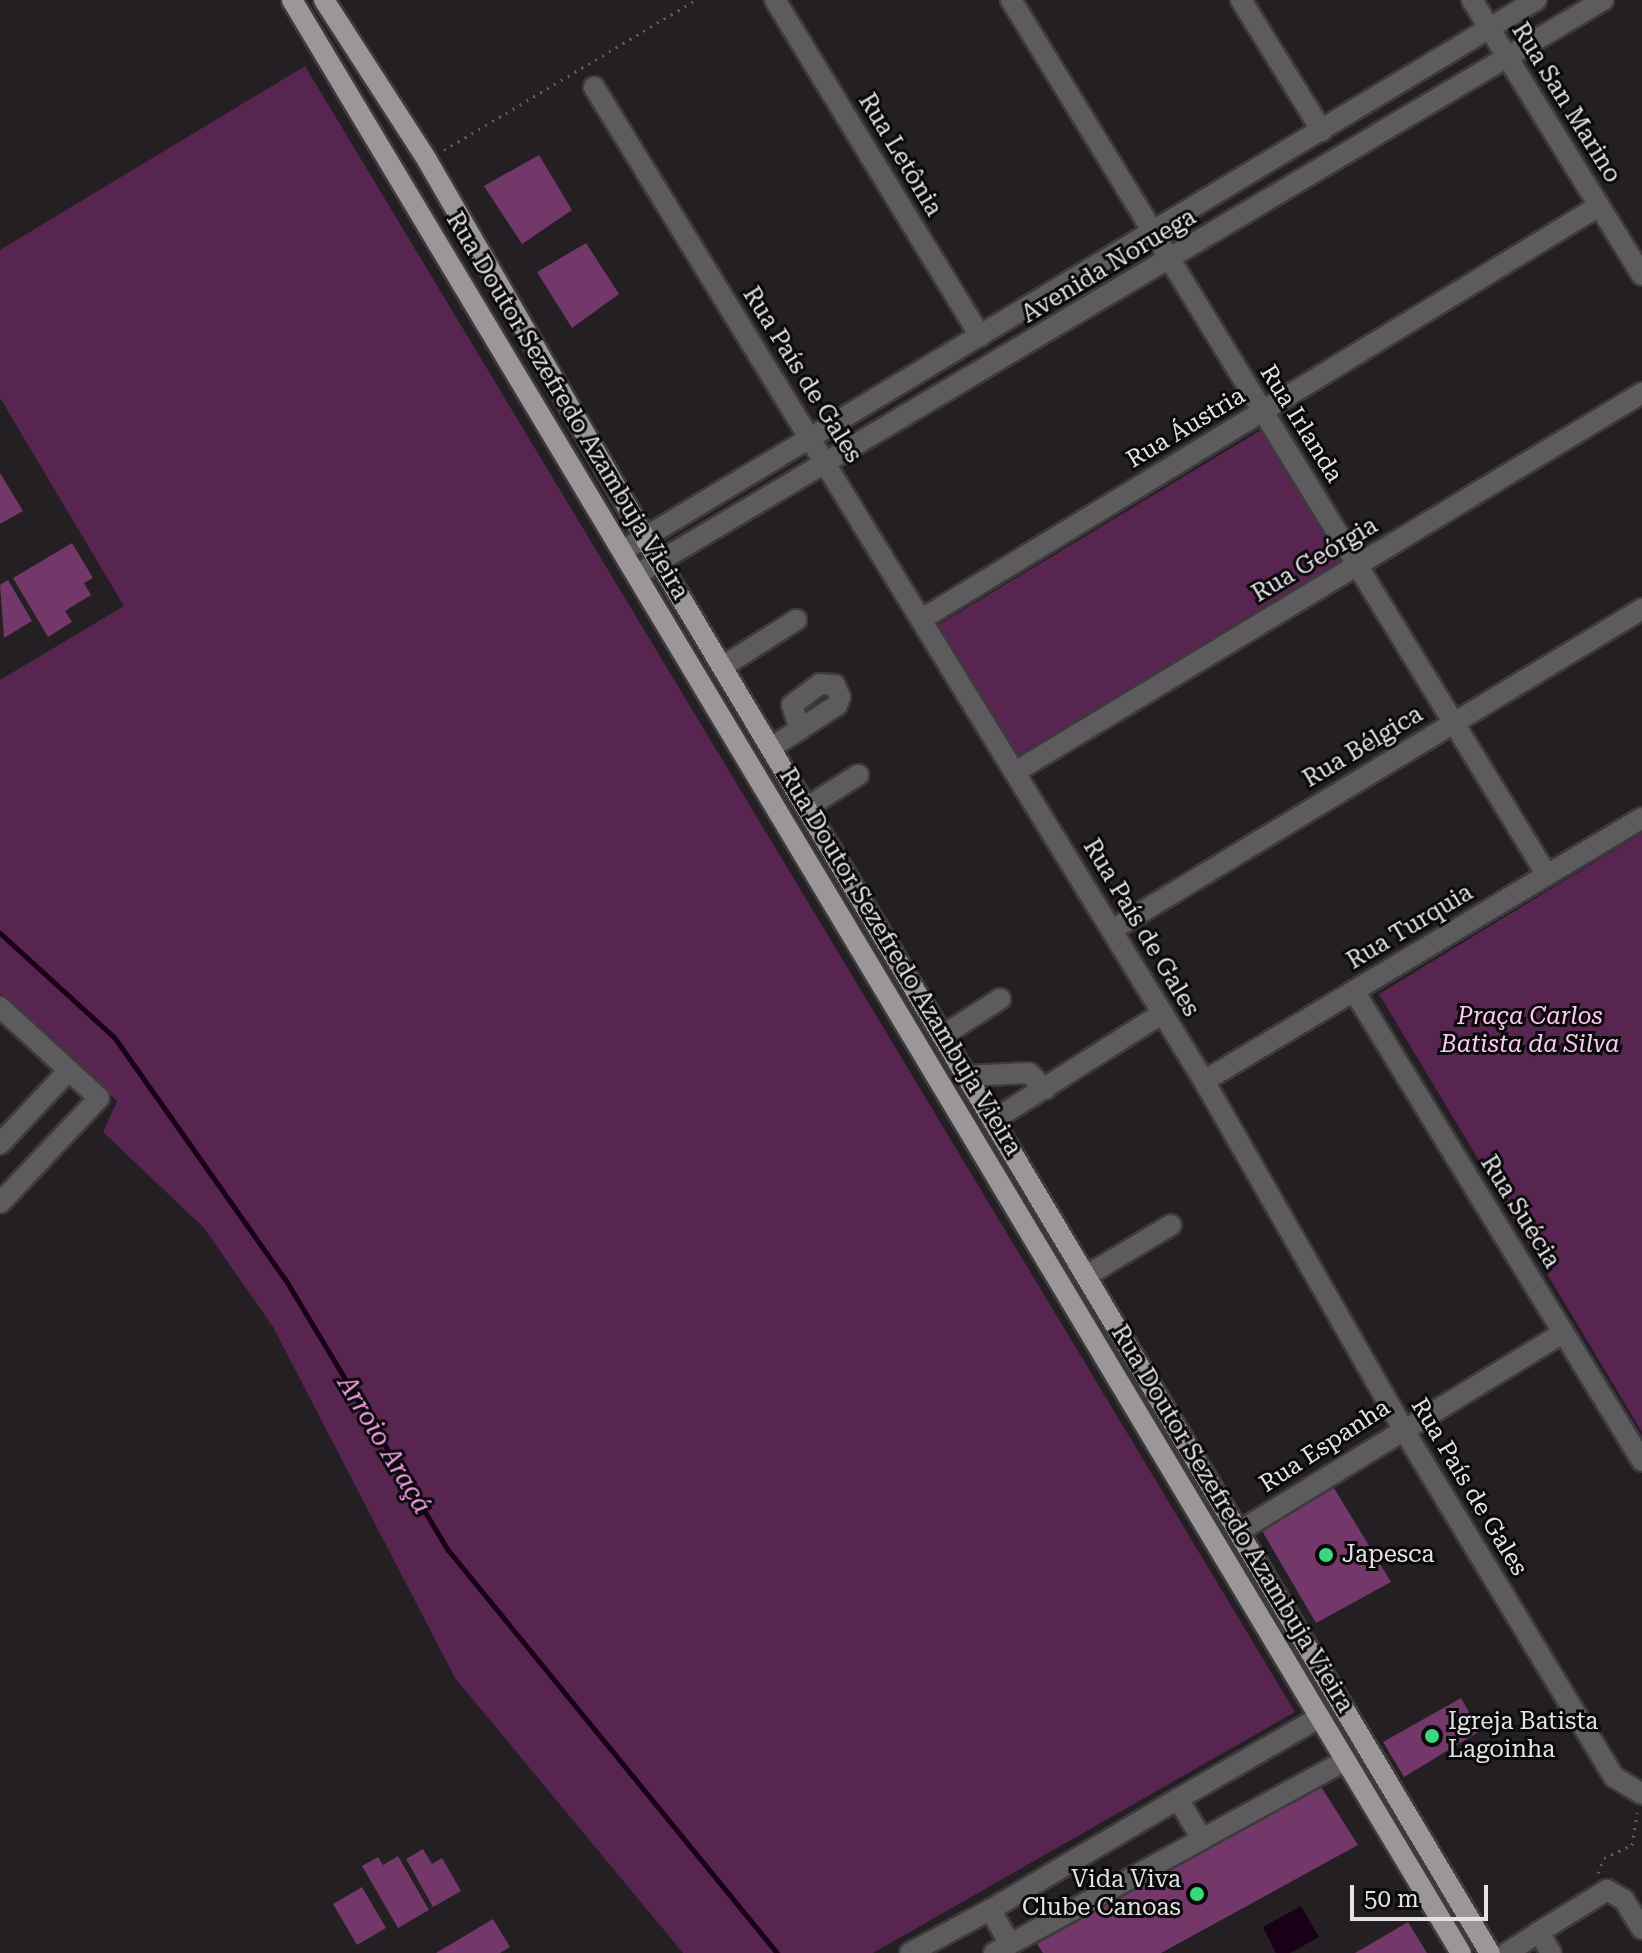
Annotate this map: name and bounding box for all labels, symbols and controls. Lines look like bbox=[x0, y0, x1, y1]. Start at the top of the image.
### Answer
street label: Rua San Marino bbox=[1505, 18, 1627, 188]
street label: Rua Letônia bbox=[852, 88, 948, 222]
street label: Avenida Noruega bbox=[1017, 203, 1201, 329]
street label: Rua Doutor Sezefredo Azambuja Vieira bbox=[440, 207, 694, 605]
street label: Rua País de Gales bbox=[736, 282, 868, 468]
street label: Rua Irlanda bbox=[1253, 360, 1349, 488]
street label: Rua Áustria bbox=[1122, 381, 1250, 475]
street label: Rua Geórgia bbox=[1247, 511, 1383, 609]
street label: Rua Bélgica bbox=[1298, 700, 1428, 794]
street label: Rua Doutor Sezefredo Azambuja Vieira bbox=[773, 763, 1027, 1161]
street label: Rua País de Gales bbox=[1077, 834, 1205, 1022]
street label: Rua Turquia bbox=[1342, 878, 1478, 976]
park label: Praça Carlos Batista da Silva bbox=[1441, 1003, 1619, 1059]
street label: Rua Suécia bbox=[1474, 1150, 1566, 1274]
street label: Rua Doutor Sezefredo Azambuja Vieira bbox=[1105, 1320, 1359, 1718]
water label: Arroio Araçá bbox=[331, 1370, 437, 1520]
street label: Rua Espanha bbox=[1255, 1393, 1395, 1499]
street label: Rua País de Gales bbox=[1405, 1393, 1533, 1581]
place label: Japesca bbox=[1342, 1541, 1435, 1569]
marker: Japesca bbox=[1317, 1546, 1335, 1564]
place label: Igreja Batista Lagoinha bbox=[1448, 1708, 1598, 1764]
marker: Igreja Batista Lagoinha bbox=[1423, 1727, 1441, 1745]
place label: Vida Viva Clube Canoas bbox=[1022, 1866, 1181, 1922]
scale bar bbox=[1354, 1869, 1492, 1919]
marker: Vida Viva Clube Canoas bbox=[1188, 1885, 1206, 1903]
text: 50 m bbox=[1364, 1885, 1419, 1913]

